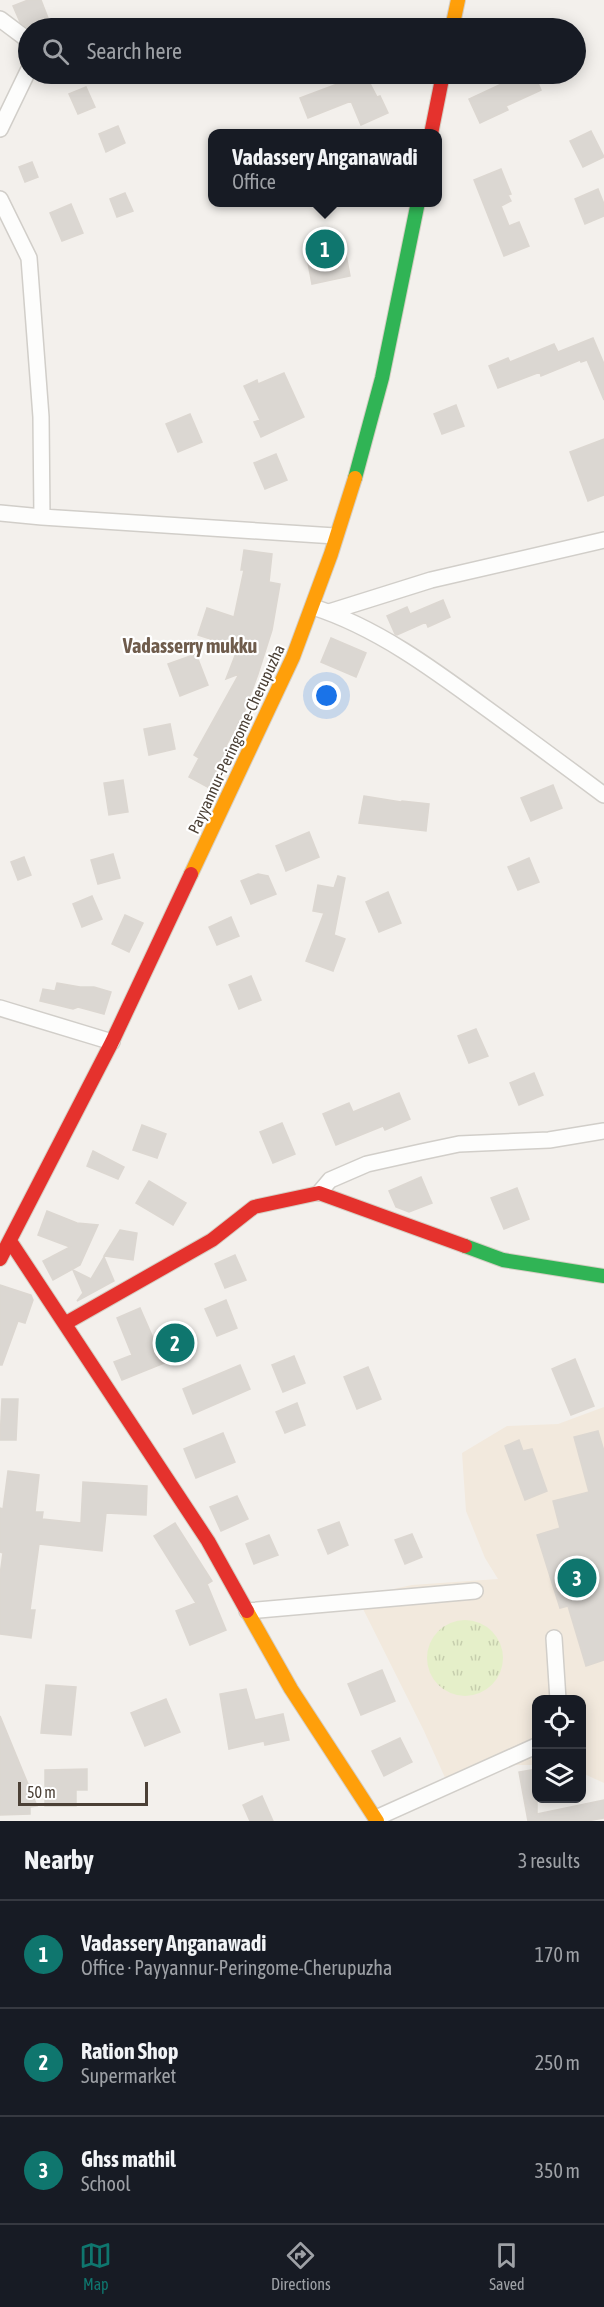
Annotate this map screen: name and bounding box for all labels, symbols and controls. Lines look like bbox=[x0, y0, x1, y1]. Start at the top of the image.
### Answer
search box bbox=[18, 18, 586, 84]
icon: search bbox=[39, 35, 72, 68]
text: Search here bbox=[87, 38, 182, 64]
popup bbox=[208, 129, 442, 207]
text: Vadassery Anganawadi bbox=[232, 144, 418, 170]
text: Office bbox=[232, 170, 276, 193]
pin: 1 bbox=[306, 226, 344, 272]
district label: Vadasserry mukku bbox=[122, 634, 258, 657]
street label: Payyannur-Peringome-Cherupuzha bbox=[184, 642, 289, 837]
your location bbox=[312, 681, 341, 710]
pin: 2 bbox=[156, 1320, 195, 1366]
pin: 3 bbox=[558, 1556, 596, 1600]
map controls bbox=[532, 1695, 586, 1803]
button: locate bbox=[532, 1695, 586, 1749]
button: layers bbox=[532, 1749, 586, 1803]
scale bar bbox=[18, 1779, 148, 1806]
text: 50 m bbox=[27, 1783, 56, 1801]
text: Nearby bbox=[24, 1845, 94, 1875]
text: 3 results bbox=[518, 1849, 580, 1872]
text: Vadassery Anganawadi bbox=[81, 1930, 266, 1956]
text: 1 bbox=[39, 1943, 48, 1966]
text: 170 m bbox=[535, 1943, 580, 1966]
text: Office · Payyannur-Peringome-Cherupuzha bbox=[81, 1956, 392, 1979]
text: Ration Shop bbox=[81, 2038, 178, 2064]
text: 2 bbox=[39, 2051, 48, 2074]
text: 250 m bbox=[535, 2051, 580, 2074]
text: Supermarket bbox=[81, 2064, 176, 2087]
text: Ghss mathil bbox=[81, 2146, 176, 2172]
text: 3 bbox=[39, 2159, 48, 2182]
text: 350 m bbox=[535, 2159, 580, 2182]
text: School bbox=[81, 2172, 131, 2195]
tab: Map bbox=[79, 2239, 112, 2293]
tab: Directions bbox=[271, 2239, 331, 2293]
tab: Saved bbox=[489, 2239, 525, 2293]

